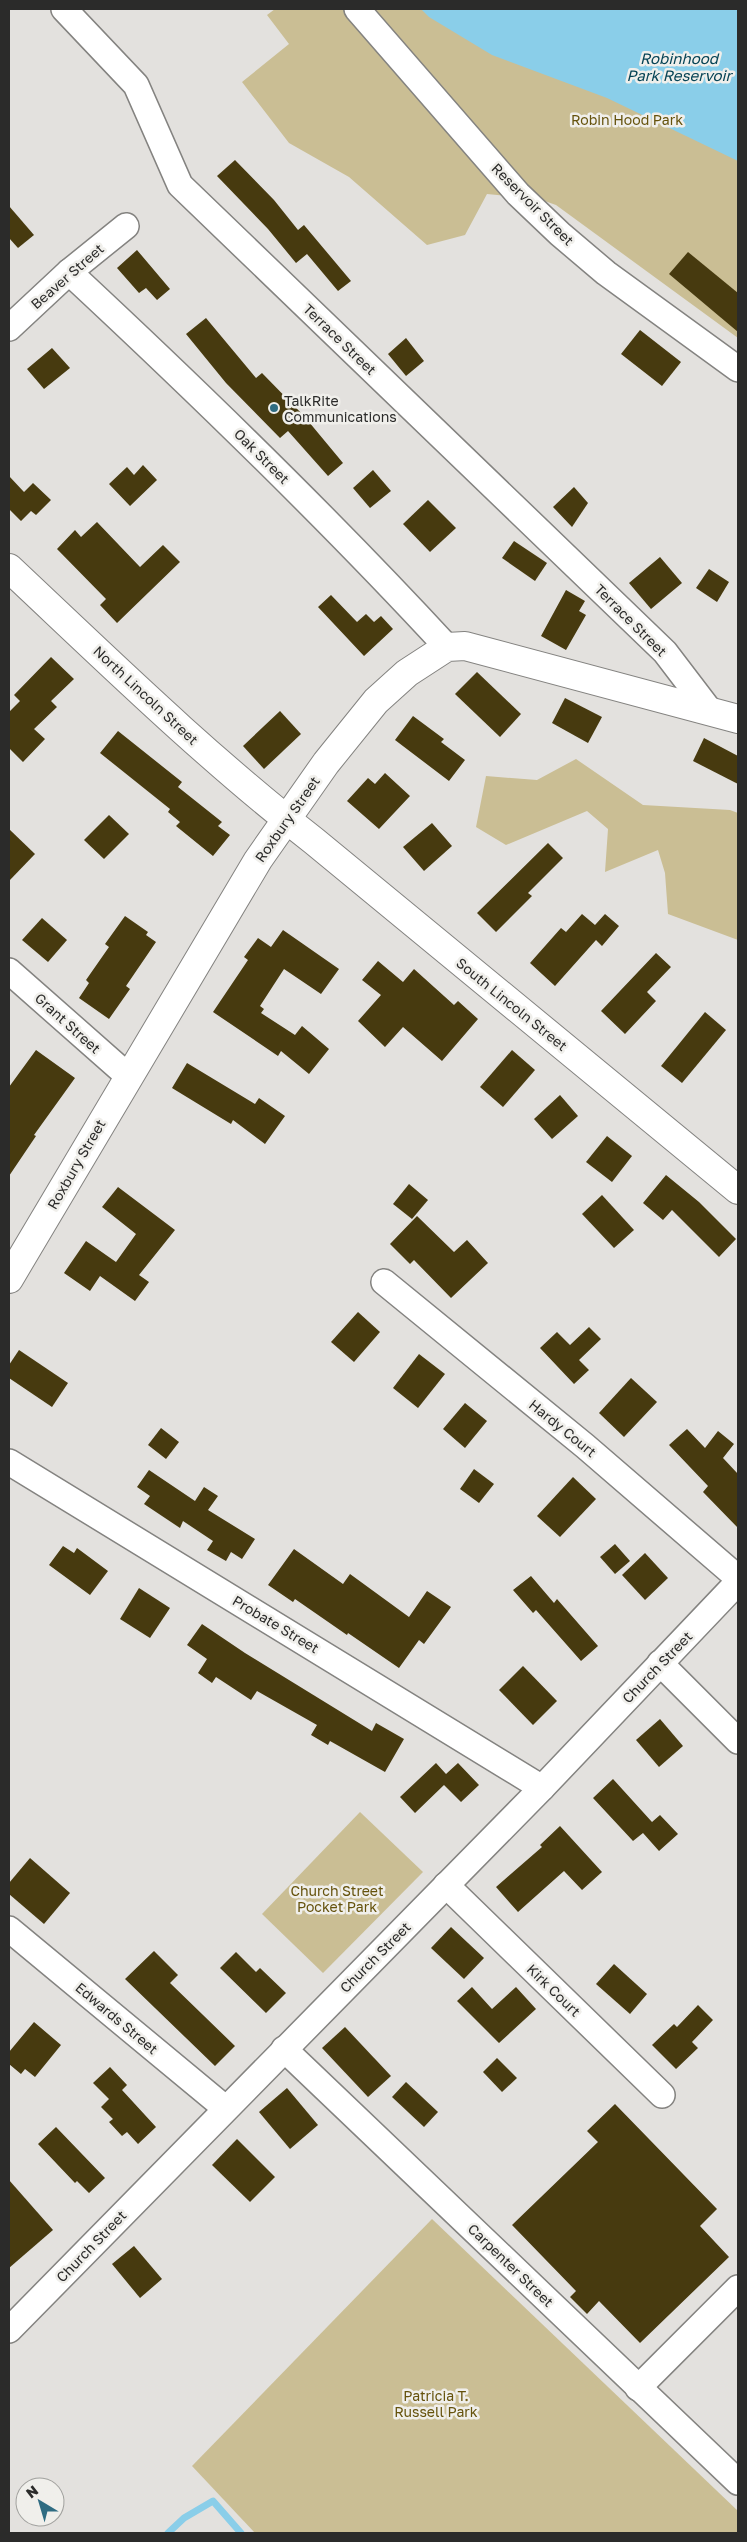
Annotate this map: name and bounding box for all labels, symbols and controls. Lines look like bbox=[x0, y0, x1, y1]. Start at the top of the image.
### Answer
water label: Robinhood Park Reservoir bbox=[627, 49, 734, 84]
park label: Robin Hood Park bbox=[571, 111, 683, 128]
street label: Reservoir Street bbox=[488, 159, 578, 249]
street label: Beaver Street bbox=[27, 240, 107, 312]
street label: Terrace Street bbox=[300, 300, 380, 378]
place label: TalkRite Communications bbox=[284, 392, 397, 425]
marker: TalkRite Communications bbox=[268, 402, 280, 414]
street label: Oak Street bbox=[231, 425, 293, 487]
street label: Terrace Street bbox=[591, 580, 671, 660]
street label: North Lincoln Street bbox=[90, 642, 202, 748]
street label: Roxbury Street bbox=[251, 773, 323, 865]
street label: South Lincoln Street bbox=[453, 954, 571, 1054]
street label: Grant Street bbox=[32, 989, 104, 1057]
street label: Roxbury Street bbox=[43, 1116, 109, 1212]
street label: Hardy Court bbox=[526, 1396, 600, 1460]
street label: Probate Street bbox=[230, 1591, 322, 1657]
street label: Church Street bbox=[619, 1628, 695, 1706]
park label: Church Street Pocket Park bbox=[290, 1882, 384, 1915]
street label: Church Street bbox=[336, 1918, 414, 1996]
street label: Kirk Court bbox=[524, 1960, 584, 2020]
street label: Edwards Street bbox=[72, 1979, 162, 2057]
street label: Church Street bbox=[53, 2207, 129, 2285]
street label: Carpenter Street bbox=[465, 2220, 557, 2310]
park label: Patricia T. Russell Park bbox=[394, 2387, 478, 2420]
north arrow bbox=[15, 2477, 65, 2527]
text: N bbox=[22, 2481, 41, 2501]

